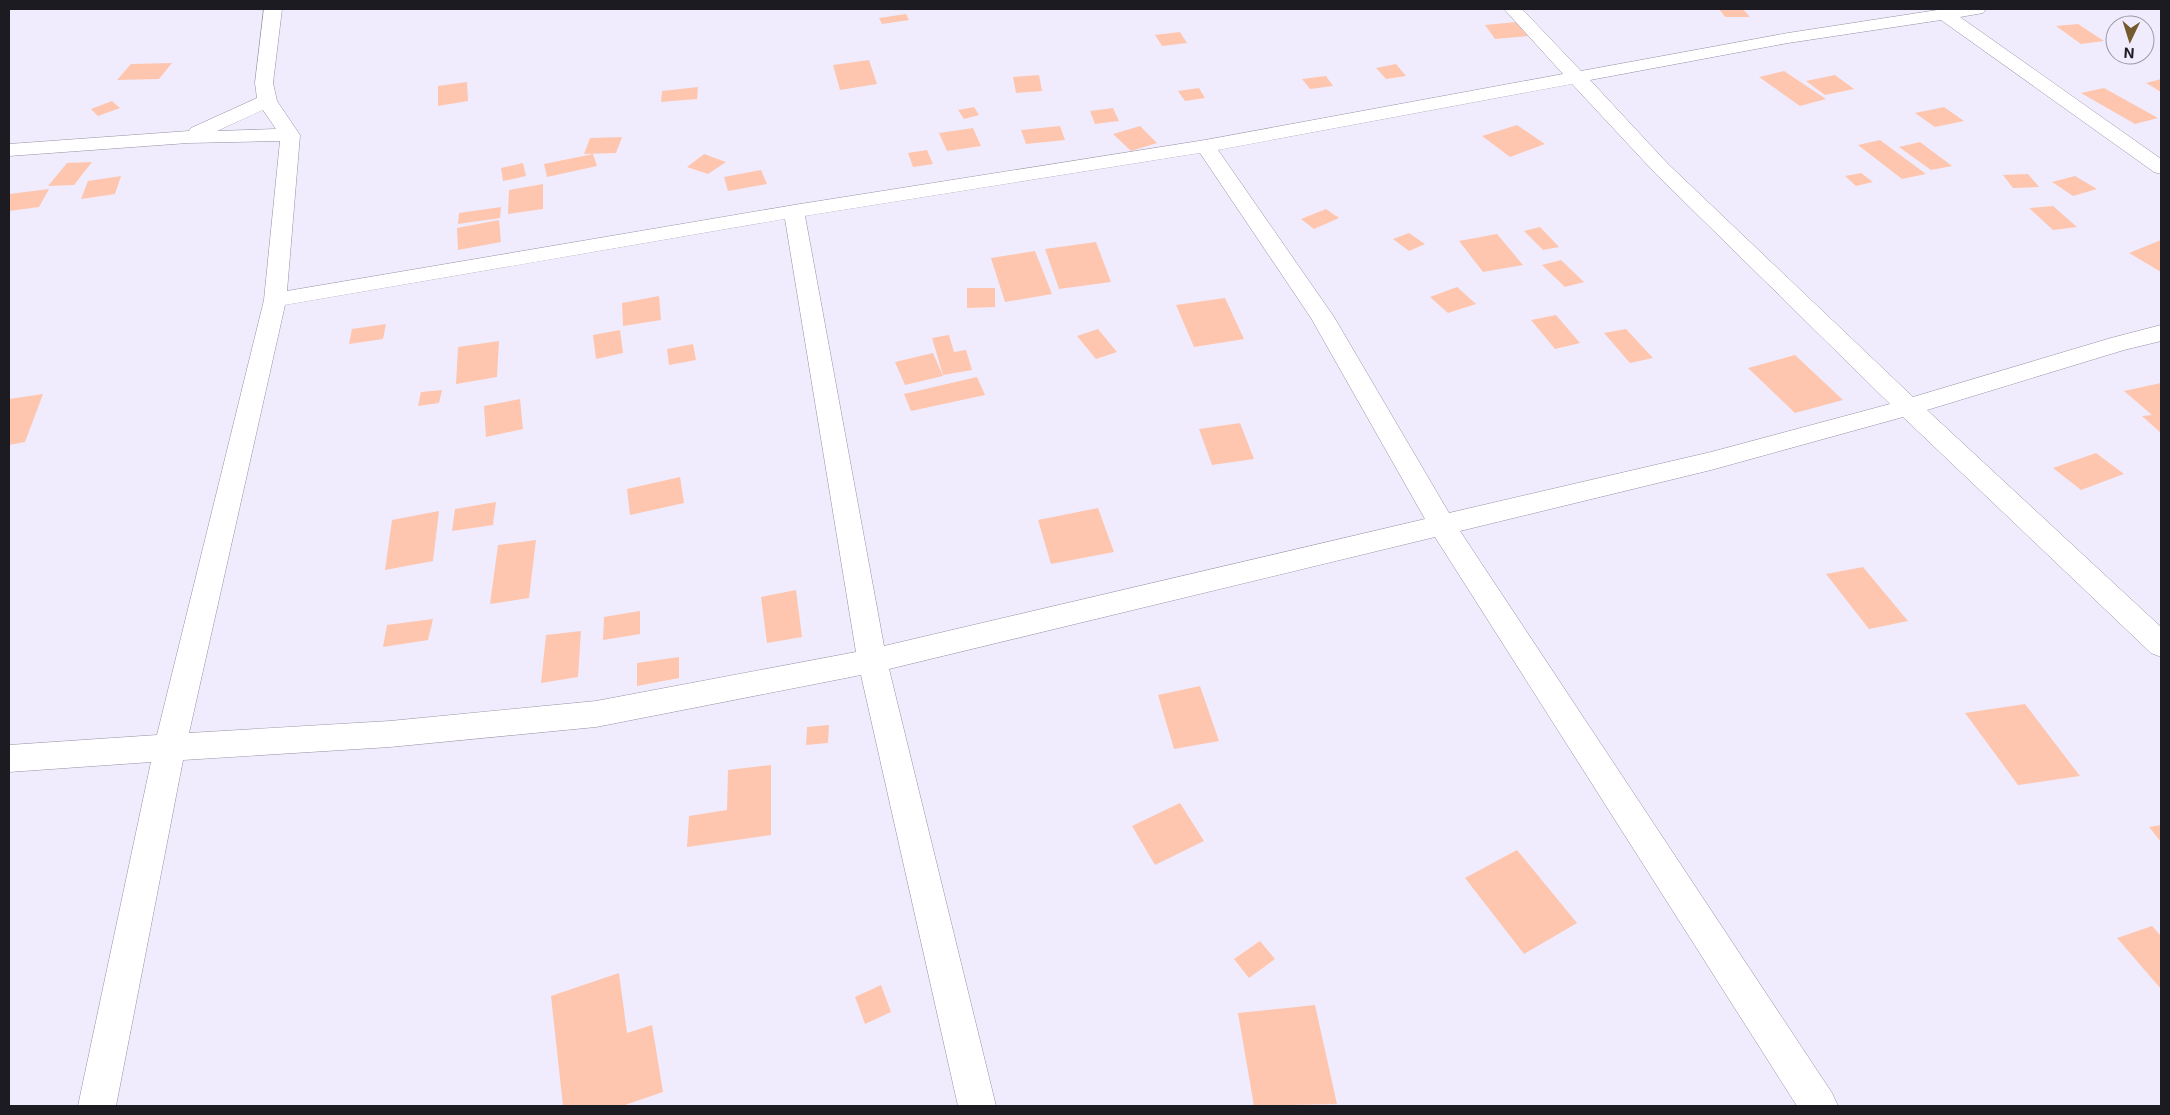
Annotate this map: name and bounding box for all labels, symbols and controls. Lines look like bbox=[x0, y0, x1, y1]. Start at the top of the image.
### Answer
north arrow bbox=[2105, 15, 2155, 65]
text: N bbox=[2123, 45, 2135, 62]

